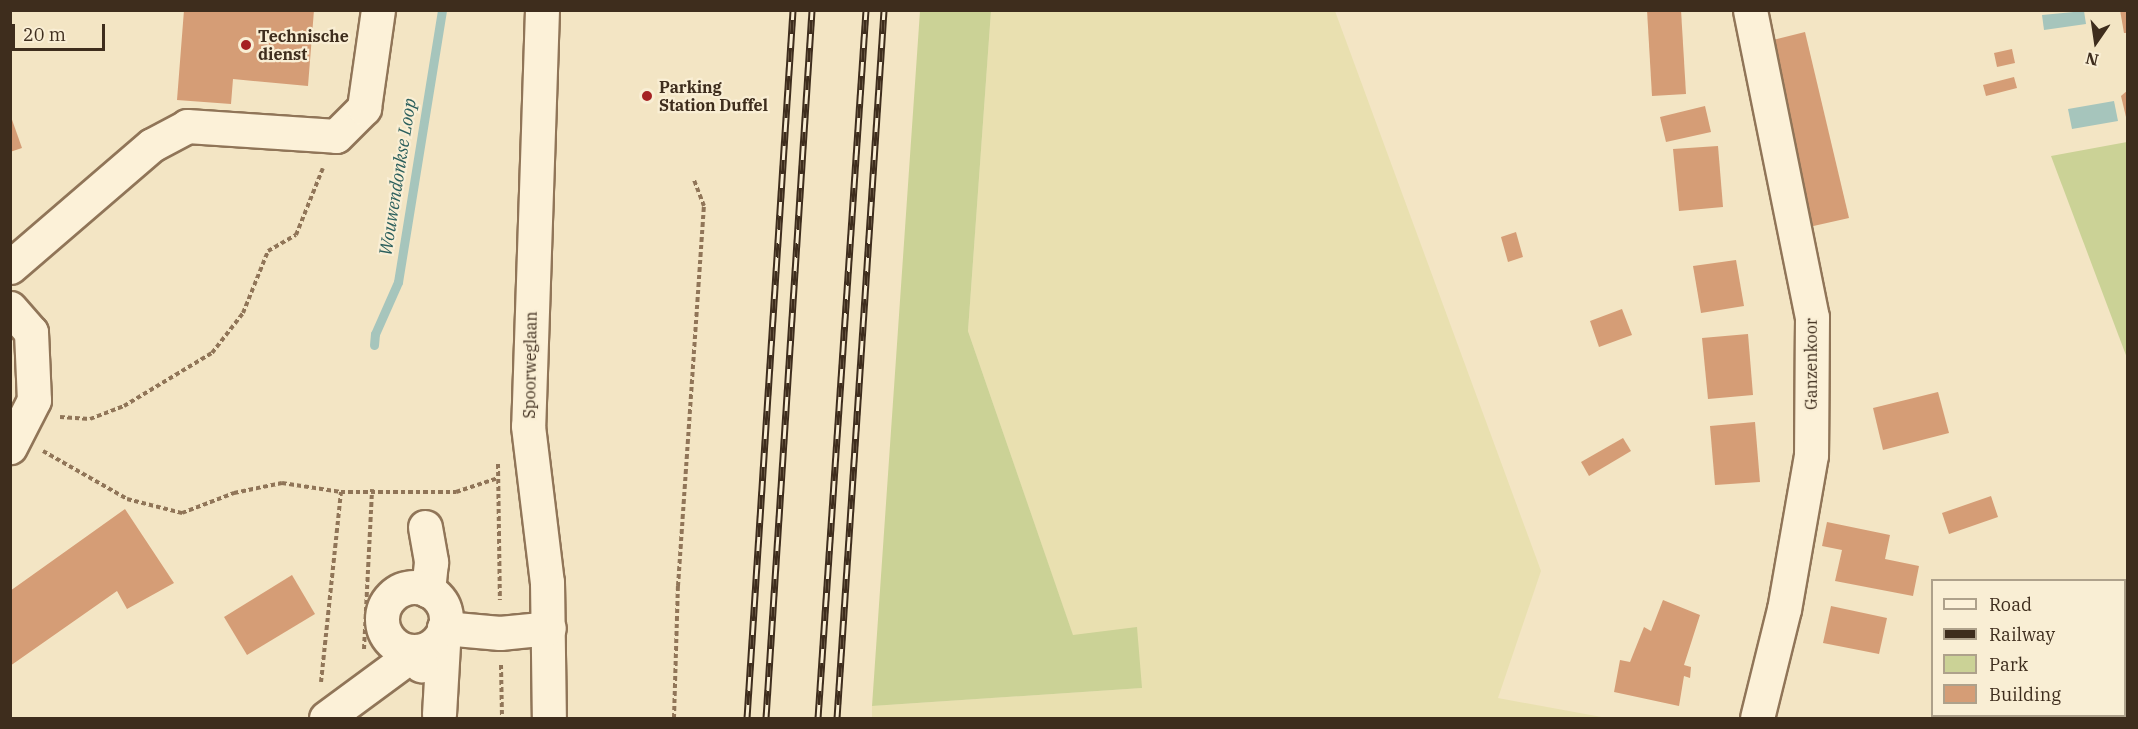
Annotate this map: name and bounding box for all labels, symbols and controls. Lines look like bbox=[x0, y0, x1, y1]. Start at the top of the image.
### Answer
scale bar bbox=[15, 12, 108, 50]
north arrow bbox=[2066, 12, 2126, 72]
text: 20 m bbox=[23, 23, 66, 46]
place label: Technische dienst bbox=[258, 26, 349, 64]
marker: Technische dienst bbox=[239, 38, 253, 52]
text: N bbox=[2084, 48, 2100, 71]
place label: Parking Station Duffel bbox=[659, 77, 768, 115]
marker: Parking Station Duffel bbox=[640, 89, 654, 103]
water label: Wouwendonkse Loop bbox=[375, 97, 421, 257]
street label: Spoorweglaan bbox=[519, 311, 541, 419]
street label: Ganzenkoor bbox=[1801, 318, 1821, 410]
legend bbox=[1931, 579, 2126, 717]
text: Road bbox=[1989, 593, 2032, 616]
text: Railway bbox=[1989, 623, 2055, 646]
text: Park bbox=[1989, 653, 2028, 676]
text: Building bbox=[1989, 683, 2061, 706]

